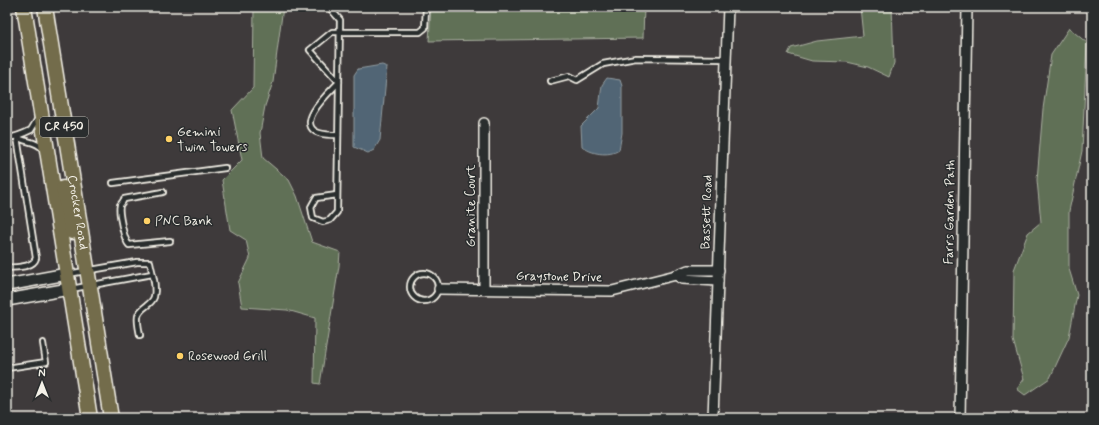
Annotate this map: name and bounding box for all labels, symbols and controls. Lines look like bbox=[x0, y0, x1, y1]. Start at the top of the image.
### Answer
road number: CR 450 bbox=[40, 117, 88, 137]
place label: Gemini Twin Towers bbox=[177, 124, 248, 156]
marker: Gemini Twin Towers bbox=[164, 134, 174, 144]
street label: Farrs Garden Path bbox=[941, 159, 959, 265]
street label: Granite Court bbox=[463, 164, 480, 247]
street label: Crocker Road bbox=[64, 174, 92, 251]
street label: Bassett Road bbox=[697, 174, 717, 250]
place label: PNC Bank bbox=[155, 213, 213, 230]
marker: PNC Bank bbox=[142, 216, 152, 226]
street label: Graystone Drive bbox=[516, 268, 602, 286]
place label: Rosewood Grill bbox=[188, 348, 267, 365]
marker: Rosewood Grill bbox=[175, 351, 185, 361]
north arrow bbox=[22, 363, 62, 403]
text: N bbox=[38, 367, 46, 381]

